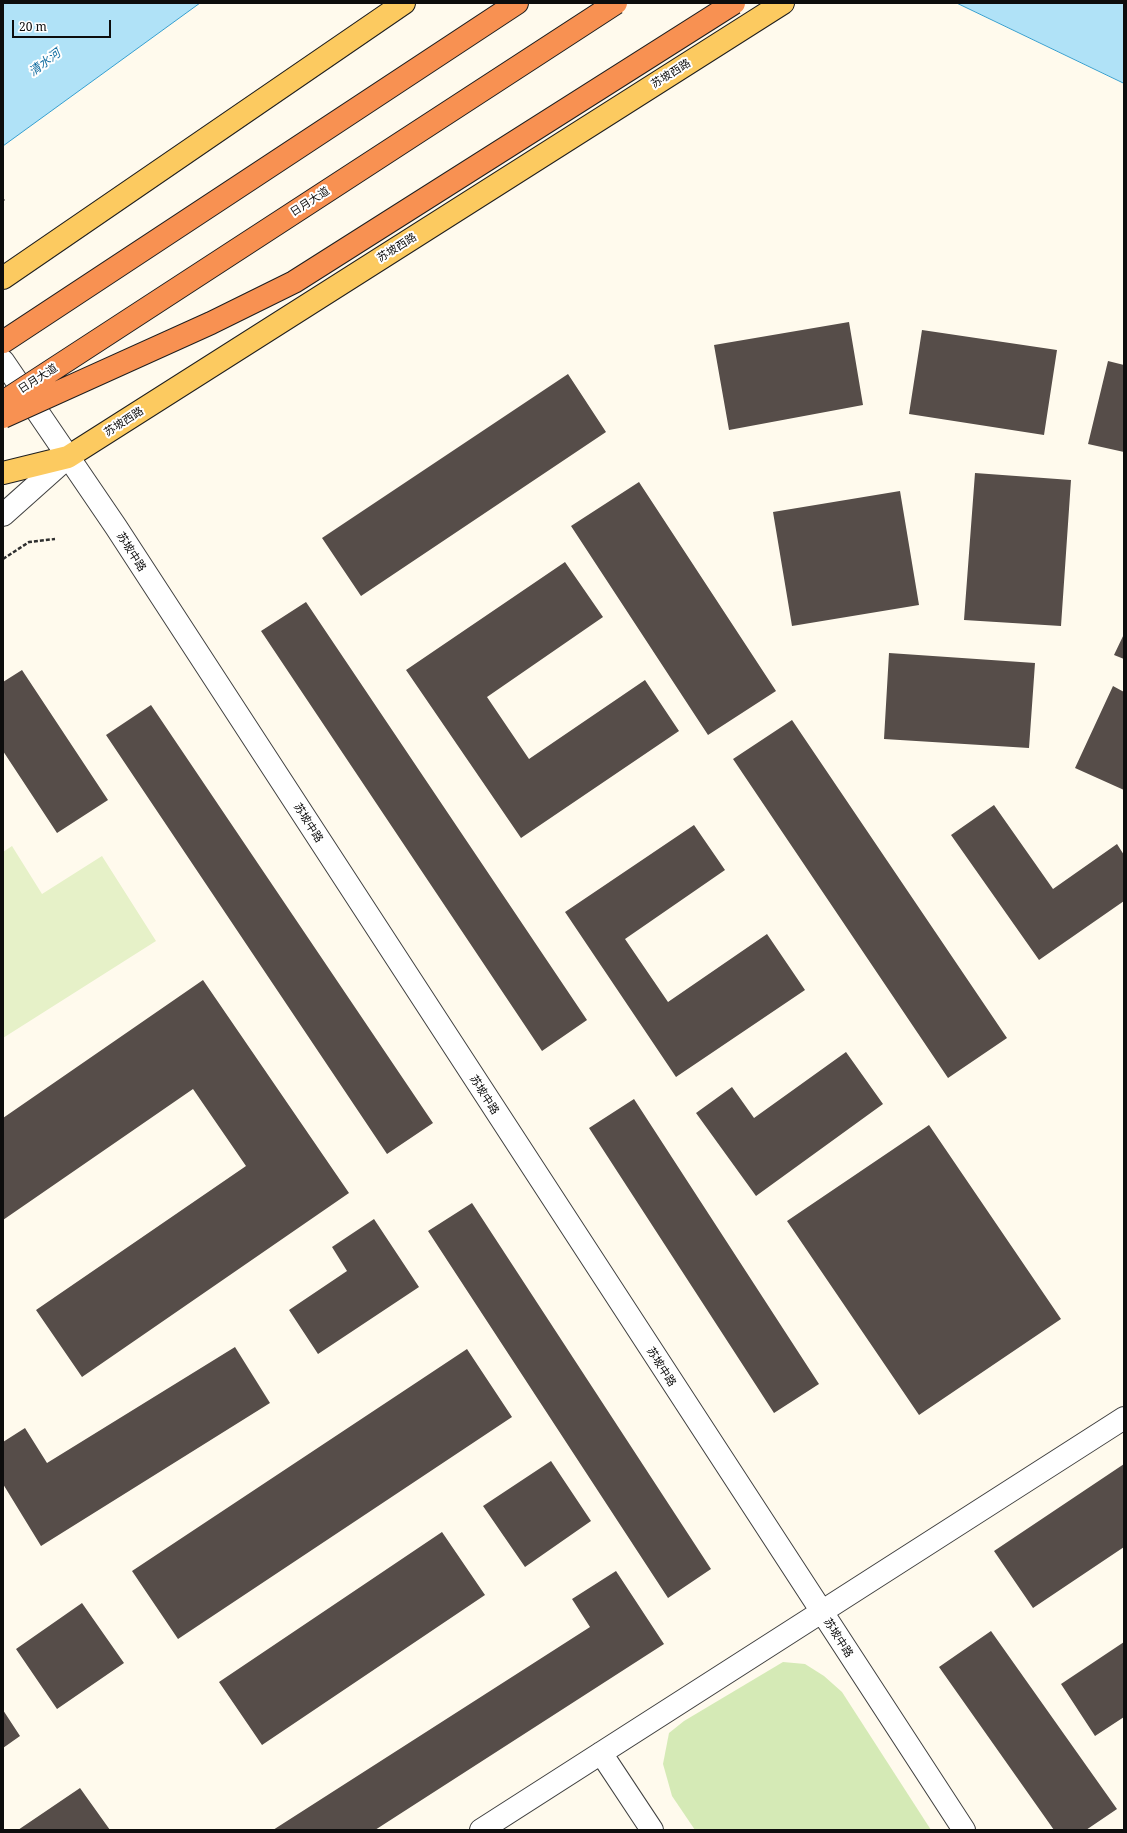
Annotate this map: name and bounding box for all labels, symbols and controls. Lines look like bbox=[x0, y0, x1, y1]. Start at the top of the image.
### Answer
scale bar bbox=[14, 12, 113, 38]
text: 20 m bbox=[19, 18, 47, 35]
water label: 清水河 bbox=[26, 46, 64, 80]
street label: 苏坡西路 bbox=[649, 57, 693, 91]
street label: 日月大道 bbox=[288, 184, 332, 220]
street label: 苏坡西路 bbox=[375, 231, 419, 265]
street label: 日月大道 bbox=[16, 361, 60, 397]
street label: 苏坡西路 bbox=[102, 404, 146, 440]
street label: 苏坡中路 bbox=[113, 530, 149, 574]
street label: 苏坡中路 bbox=[290, 801, 326, 845]
street label: 苏坡中路 bbox=[466, 1073, 502, 1117]
street label: 苏坡中路 bbox=[643, 1345, 679, 1389]
street label: 苏坡中路 bbox=[820, 1616, 856, 1660]

